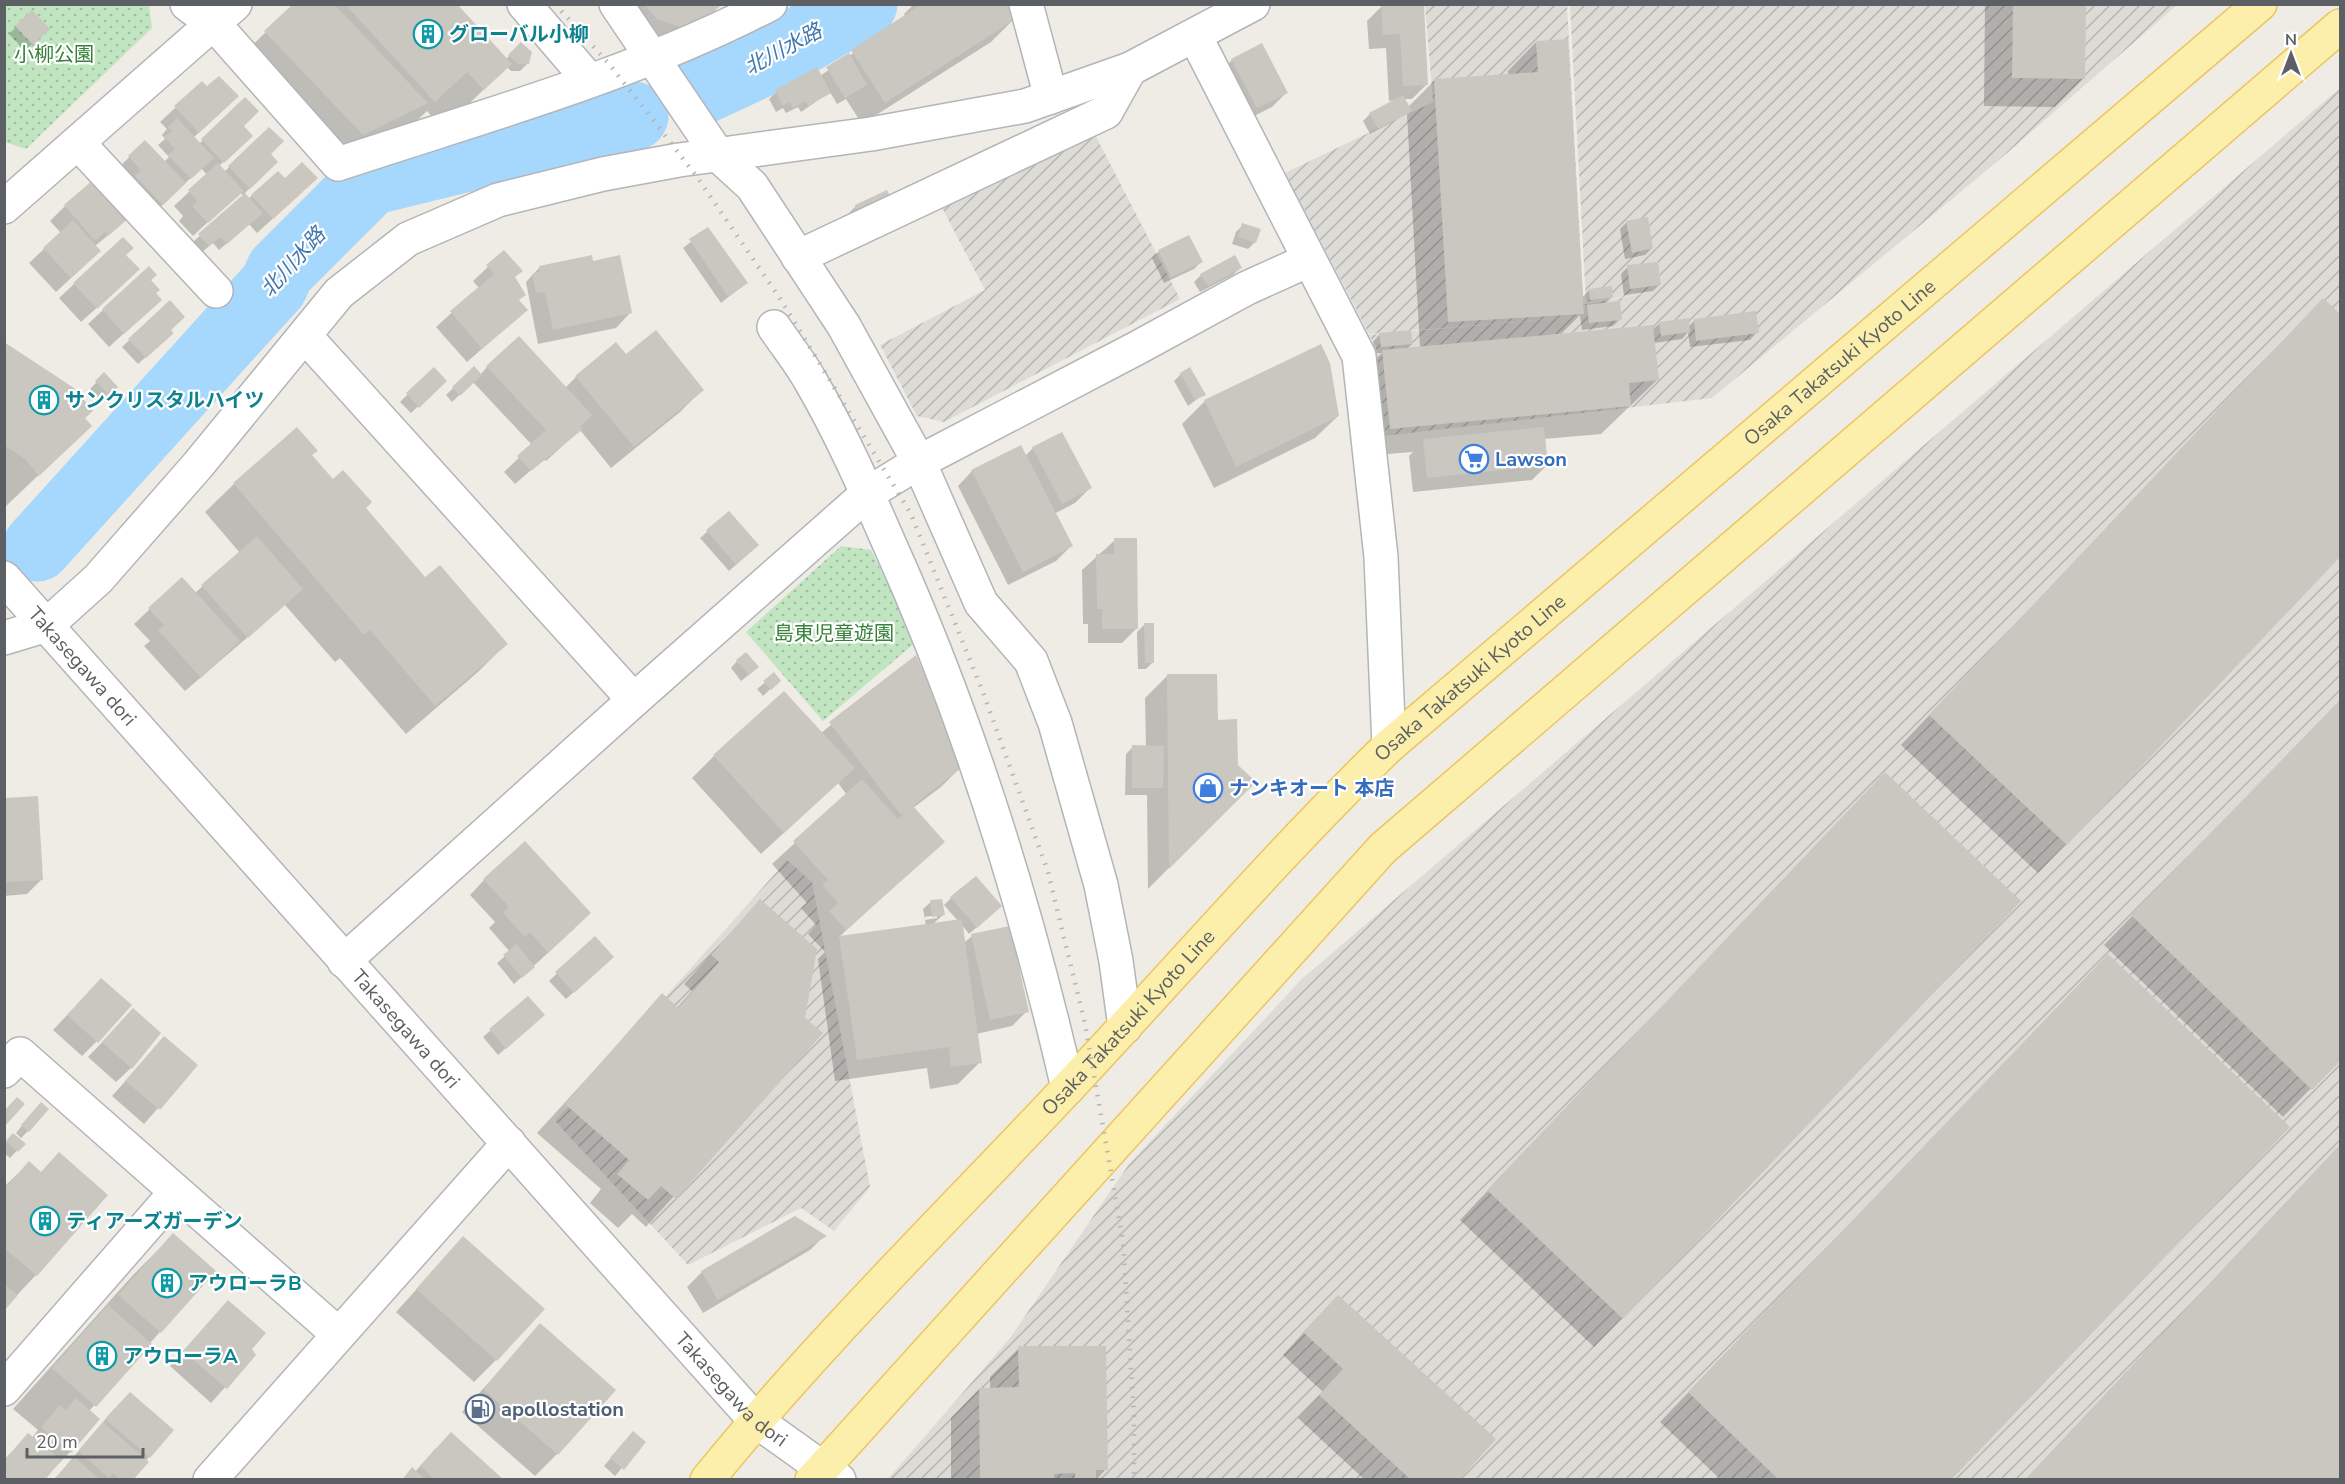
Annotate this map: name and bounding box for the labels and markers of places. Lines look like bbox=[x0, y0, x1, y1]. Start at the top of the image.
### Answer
building icon: グローバル小柳 bbox=[412, 18, 444, 50]
place label: グローバル小柳 bbox=[449, 21, 589, 48]
building icon: サンクリスタルハイツ bbox=[28, 384, 60, 416]
place label: サンクリスタルハイツ bbox=[65, 387, 265, 414]
supermarket icon: Lawson bbox=[1458, 443, 1490, 475]
place label: Lawson bbox=[1495, 446, 1567, 473]
shop icon: ナンキオート 本店 bbox=[1192, 772, 1224, 804]
place label: ナンキオート 本店 bbox=[1229, 775, 1394, 802]
building icon: ティアーズガーデン bbox=[29, 1205, 61, 1237]
place label: ティアーズガーデン bbox=[66, 1208, 243, 1235]
building icon: アウローラB bbox=[151, 1267, 183, 1299]
place label: アウローラB bbox=[188, 1270, 302, 1297]
building icon: アウローラA bbox=[86, 1340, 118, 1372]
place label: アウローラA bbox=[123, 1343, 238, 1370]
fuel station icon: apollostation bbox=[464, 1393, 496, 1425]
place label: apollostation bbox=[501, 1396, 624, 1423]

